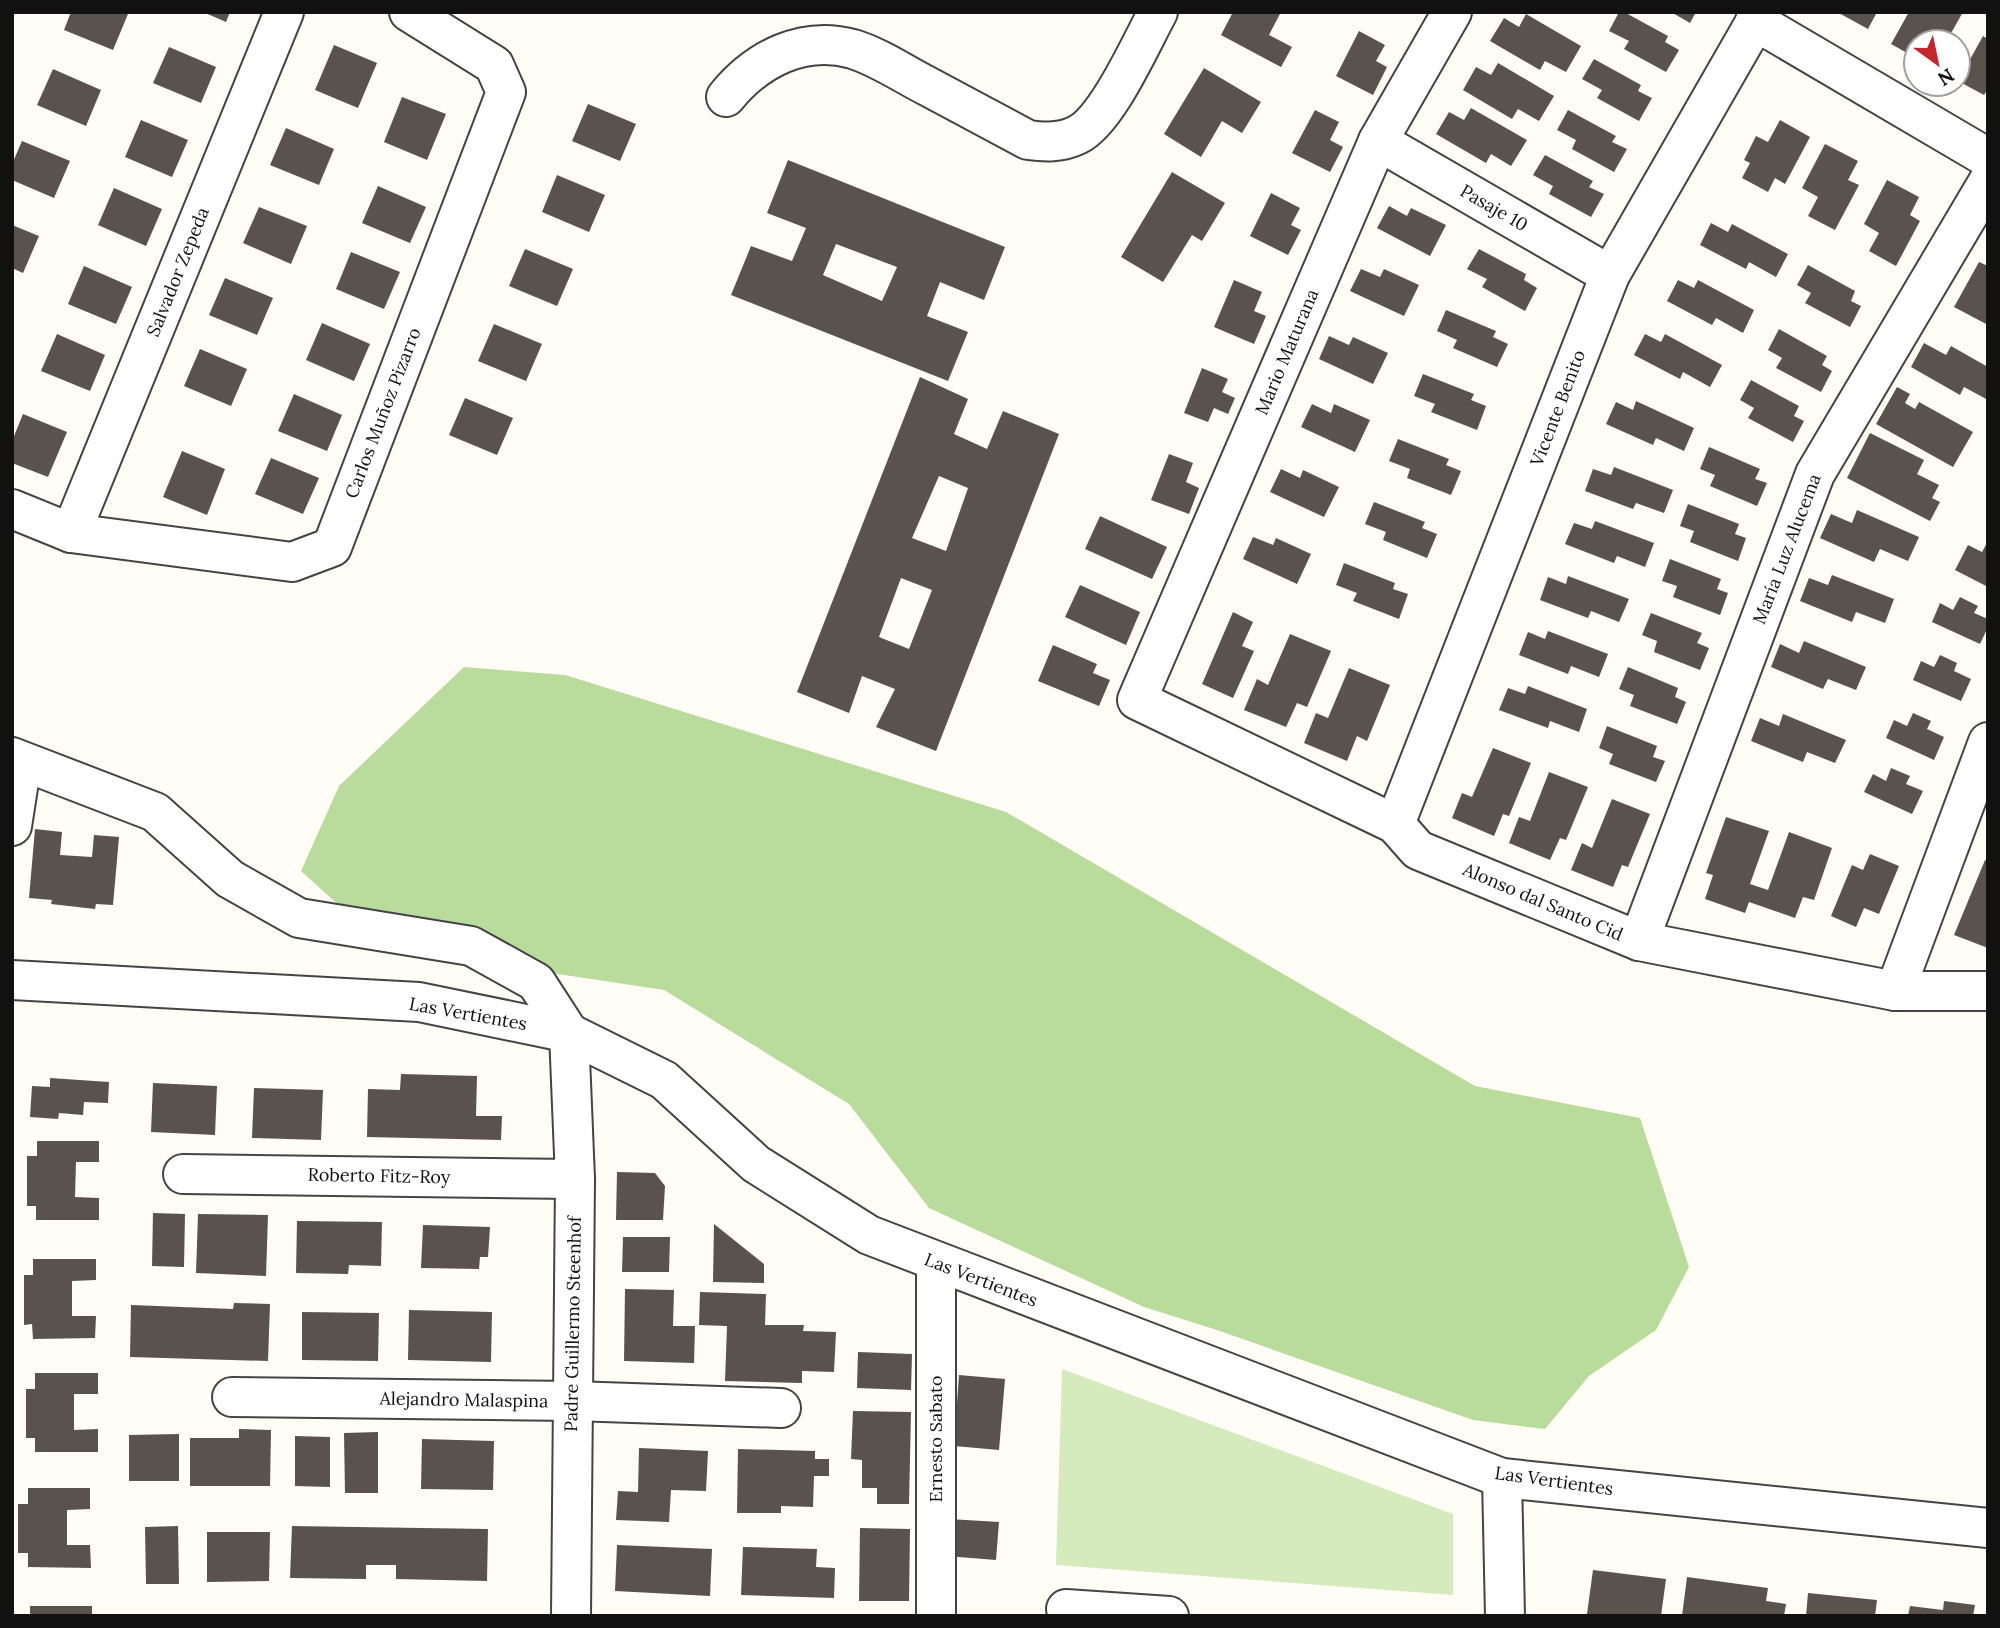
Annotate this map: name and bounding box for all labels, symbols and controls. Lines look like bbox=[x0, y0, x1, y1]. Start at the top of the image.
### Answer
north arrow bbox=[1902, 28, 1972, 98]
text: N bbox=[1933, 63, 1959, 91]
street label: Pasaje 10 bbox=[1456, 179, 1532, 236]
street label: Salvador Zepeda bbox=[141, 204, 214, 340]
street label: Mario Maturana bbox=[1250, 285, 1323, 418]
street label: Carlos Muñoz Pizarro bbox=[339, 324, 426, 502]
street label: Vicente Benito bbox=[1524, 346, 1590, 470]
street label: María Luz Alucema bbox=[1747, 470, 1826, 627]
street label: Alonso dal Santo Cid bbox=[1459, 857, 1627, 946]
street label: Las Vertientes bbox=[407, 992, 529, 1035]
street label: Roberto Fitz-Roy bbox=[307, 1163, 451, 1188]
street label: Padre Guillermo Steenhof bbox=[559, 1214, 586, 1432]
street label: Las Vertientes bbox=[921, 1247, 1041, 1312]
street label: Ernesto Sabato bbox=[924, 1376, 947, 1502]
street label: Alejandro Malaspina bbox=[378, 1387, 549, 1412]
street label: Las Vertientes bbox=[1493, 1461, 1615, 1500]

